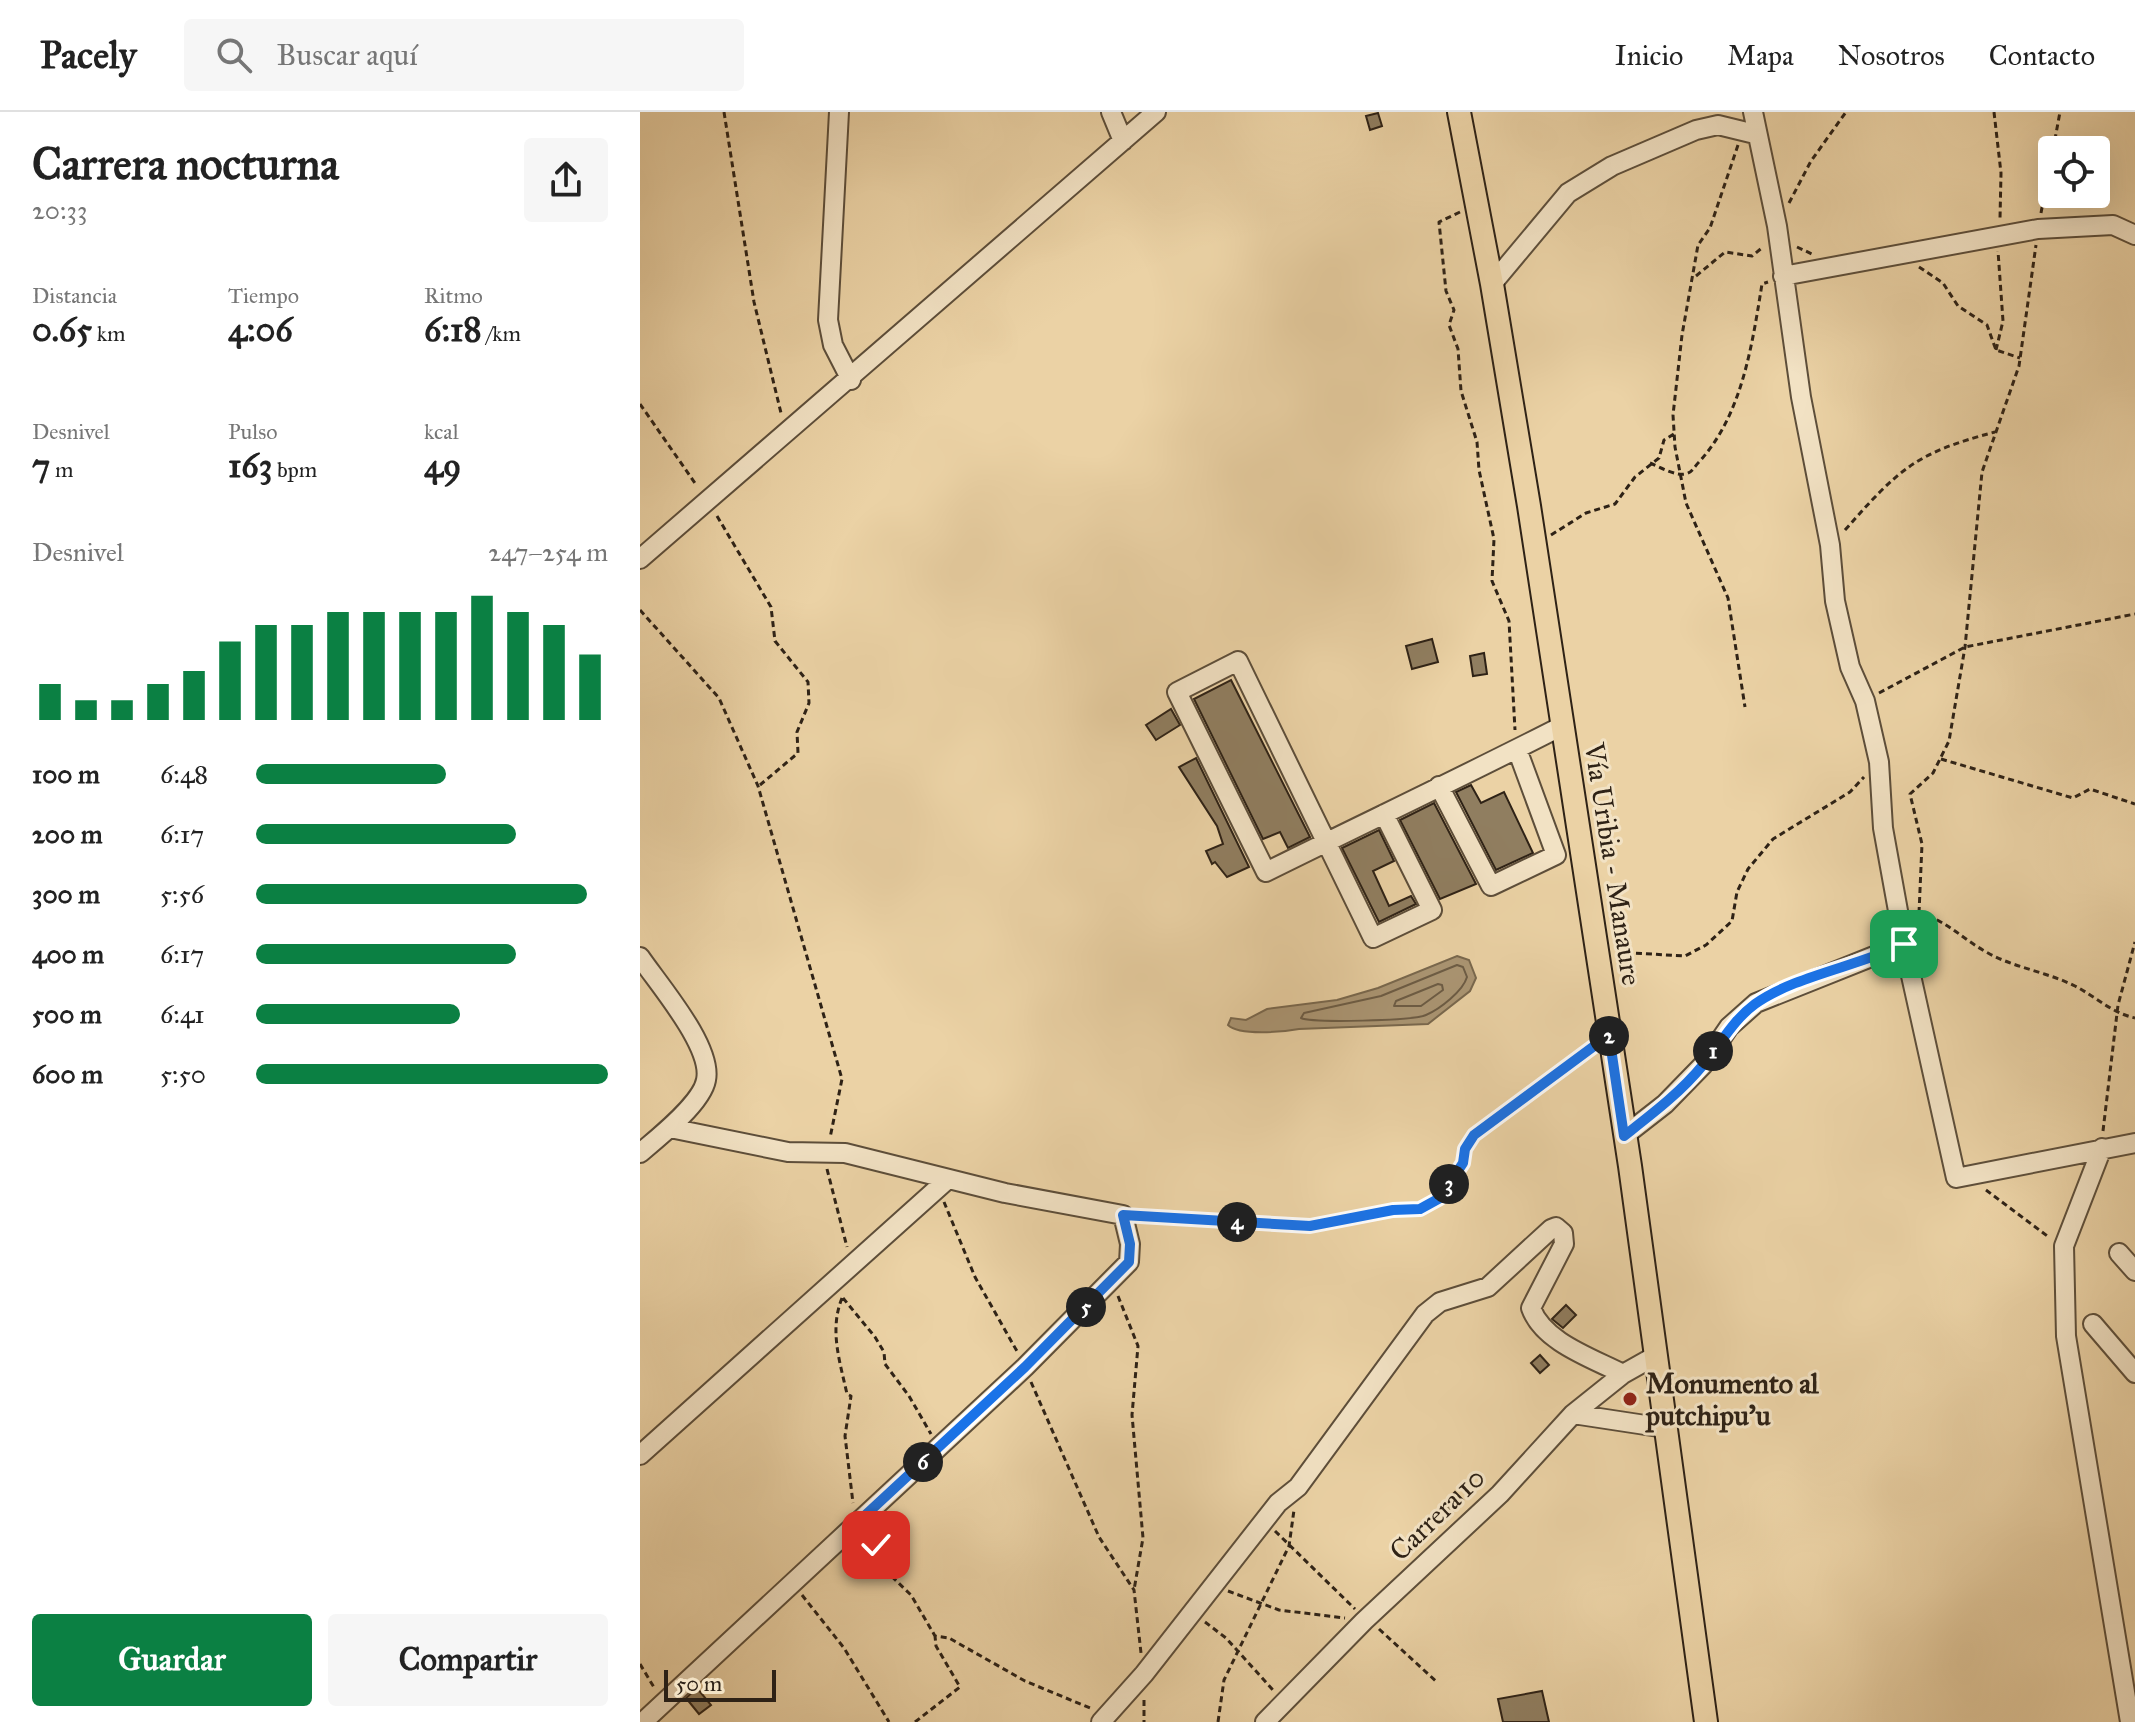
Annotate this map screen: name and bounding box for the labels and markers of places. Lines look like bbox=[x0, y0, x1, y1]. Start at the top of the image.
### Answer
pin bbox=[1870, 910, 1938, 978]
pin: 2 bbox=[1589, 1016, 1629, 1056]
pin: 1 bbox=[1693, 1031, 1733, 1071]
pin: 3 bbox=[1429, 1164, 1469, 1204]
pin: 4 bbox=[1217, 1202, 1257, 1242]
pin: 5 bbox=[1066, 1287, 1106, 1327]
place label: Monumento al putchipu'u bbox=[1645, 1366, 1819, 1433]
marker: Monumento al putchipu'u bbox=[1621, 1390, 1639, 1408]
pin: 6 bbox=[903, 1442, 943, 1482]
pin bbox=[842, 1511, 910, 1579]

